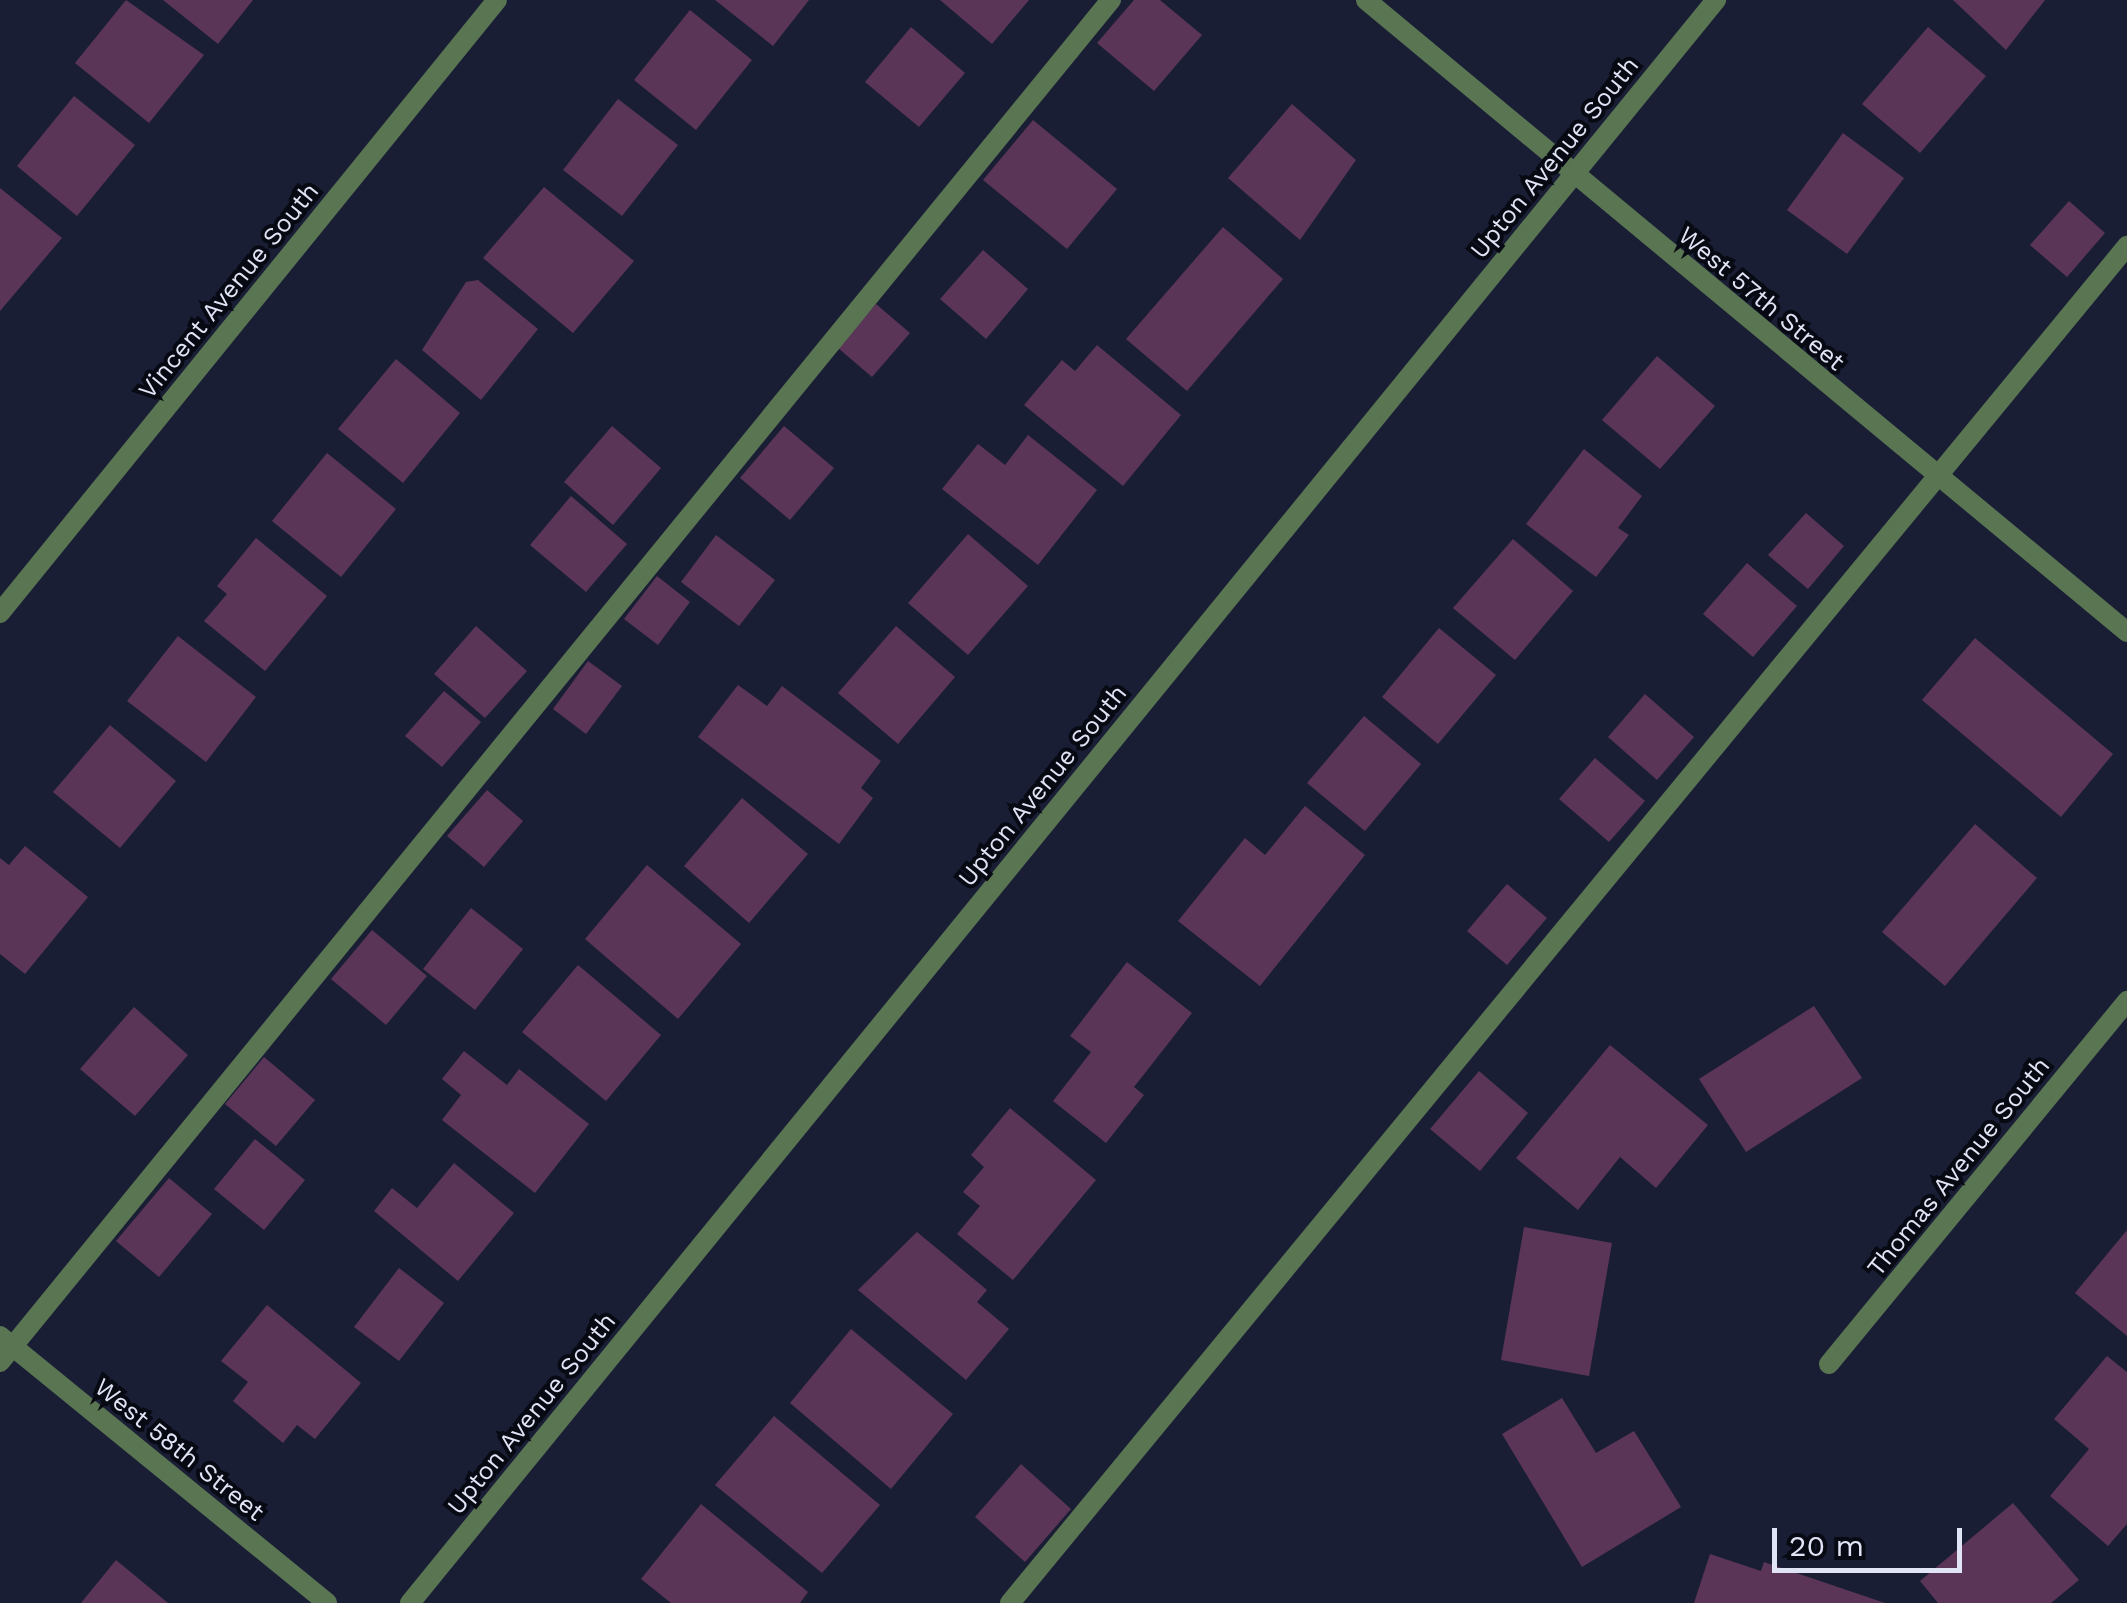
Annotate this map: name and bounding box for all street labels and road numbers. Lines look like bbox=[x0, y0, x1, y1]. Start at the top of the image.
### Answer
street label: Upton Avenue South bbox=[1464, 51, 1646, 265]
street label: Vincent Avenue South bbox=[132, 176, 326, 406]
street label: West 57th Street bbox=[1672, 221, 1850, 377]
street label: Upton Avenue South bbox=[952, 679, 1134, 893]
street label: Thomas Avenue South bbox=[1861, 1051, 2057, 1283]
street label: Upton Avenue South bbox=[441, 1307, 623, 1521]
street label: West 58th Street bbox=[88, 1372, 270, 1528]

